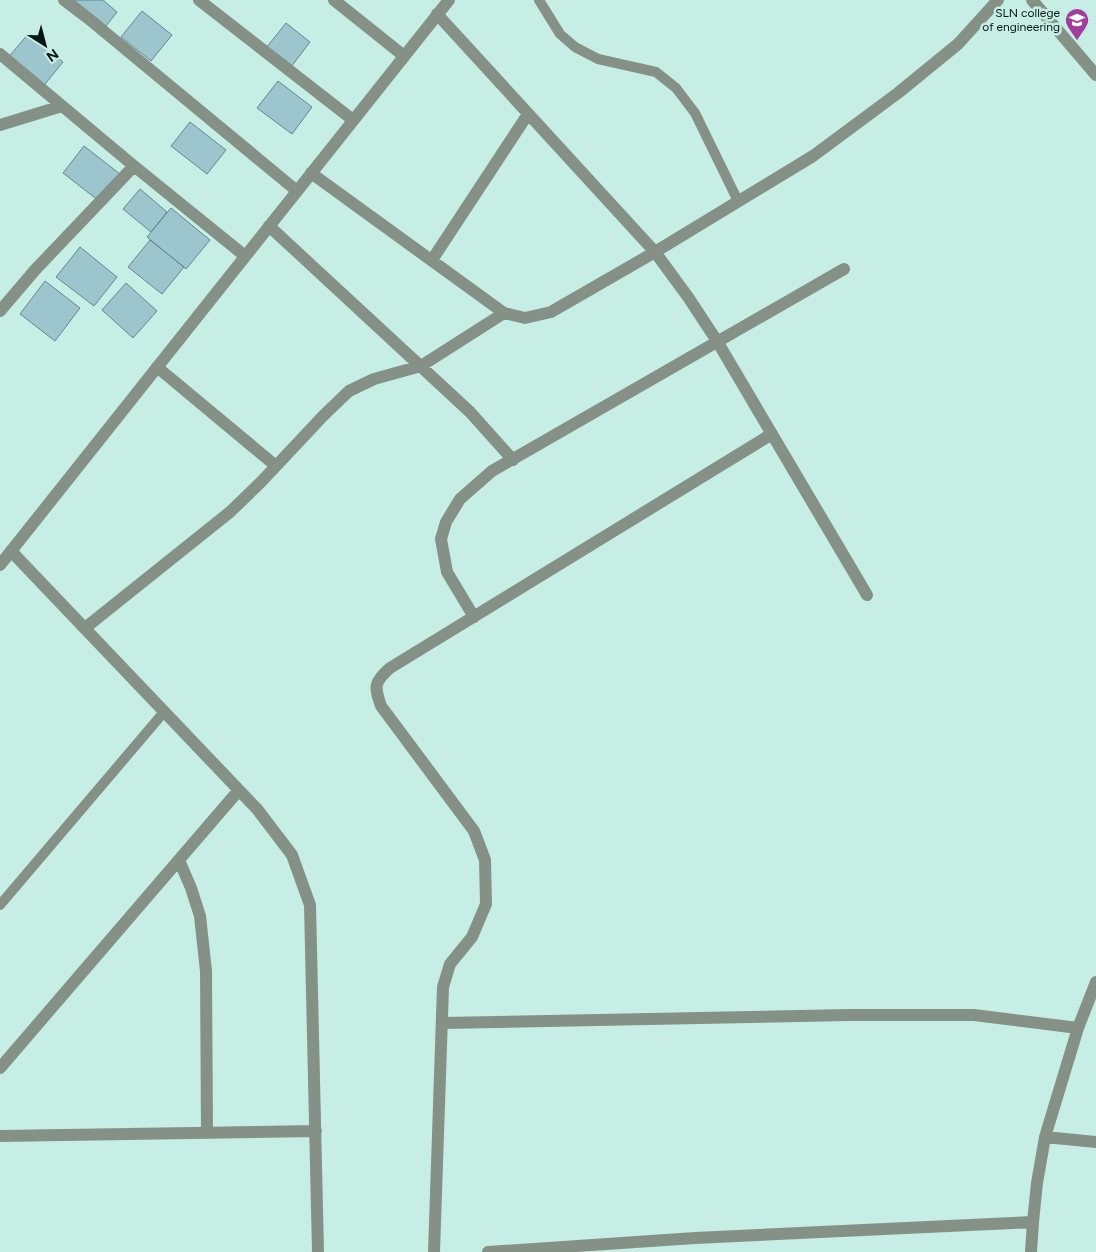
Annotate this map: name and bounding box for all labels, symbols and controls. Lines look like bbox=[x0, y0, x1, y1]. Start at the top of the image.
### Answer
place label: SLN college of engineering bbox=[982, 6, 1060, 34]
school or university icon: SLN college of engineering bbox=[1064, 7, 1090, 41]
north arrow bbox=[20, 20, 70, 70]
text: N bbox=[43, 45, 62, 65]

